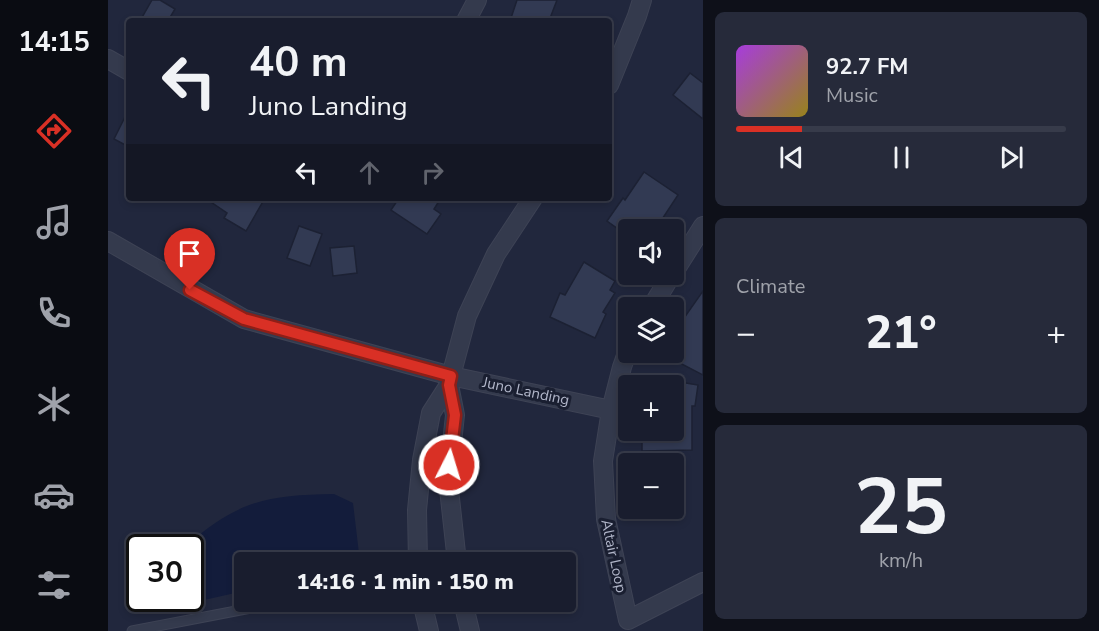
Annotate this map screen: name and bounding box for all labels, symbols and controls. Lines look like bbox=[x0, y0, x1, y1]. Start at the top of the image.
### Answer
text: 14:15 bbox=[18, 24, 90, 61]
text: 40 m bbox=[249, 34, 348, 91]
icon: left bbox=[150, 42, 228, 120]
text: 92.7 FM bbox=[826, 52, 908, 82]
text: Music bbox=[826, 82, 878, 109]
text: Juno Landing bbox=[249, 88, 408, 125]
icon: directions bbox=[33, 110, 75, 152]
icon: previous bbox=[775, 141, 808, 174]
icon: pause bbox=[885, 141, 918, 174]
icon: next bbox=[995, 141, 1028, 174]
icon: left bbox=[290, 156, 323, 189]
icon: ahead bbox=[353, 156, 386, 189]
icon: right bbox=[416, 156, 449, 189]
icon: music bbox=[33, 201, 75, 243]
map controls bbox=[618, 219, 684, 519]
button: sound bbox=[618, 219, 684, 285]
pin bbox=[164, 228, 215, 290]
icon: arrive bbox=[173, 237, 206, 270]
text: Climate bbox=[736, 273, 805, 300]
icon: phone bbox=[33, 292, 75, 334]
button: layers bbox=[618, 297, 684, 363]
text: 21° bbox=[865, 303, 937, 364]
text: − bbox=[736, 311, 756, 356]
text: + bbox=[1046, 311, 1066, 356]
street label: Juno Landing bbox=[480, 372, 571, 410]
button: + bbox=[618, 375, 684, 441]
icon: climate bbox=[33, 383, 75, 425]
position arrow bbox=[417, 433, 481, 497]
button: − bbox=[618, 453, 684, 519]
text: 25 bbox=[854, 454, 948, 561]
icon: car bbox=[33, 474, 75, 516]
street label: Altair Loop bbox=[596, 517, 632, 595]
speed limit sign: 30 bbox=[126, 534, 204, 612]
text: km/h bbox=[879, 547, 923, 574]
icon: filters bbox=[33, 564, 75, 606]
text: 14:16 · 1 min · 150 m bbox=[296, 567, 514, 597]

